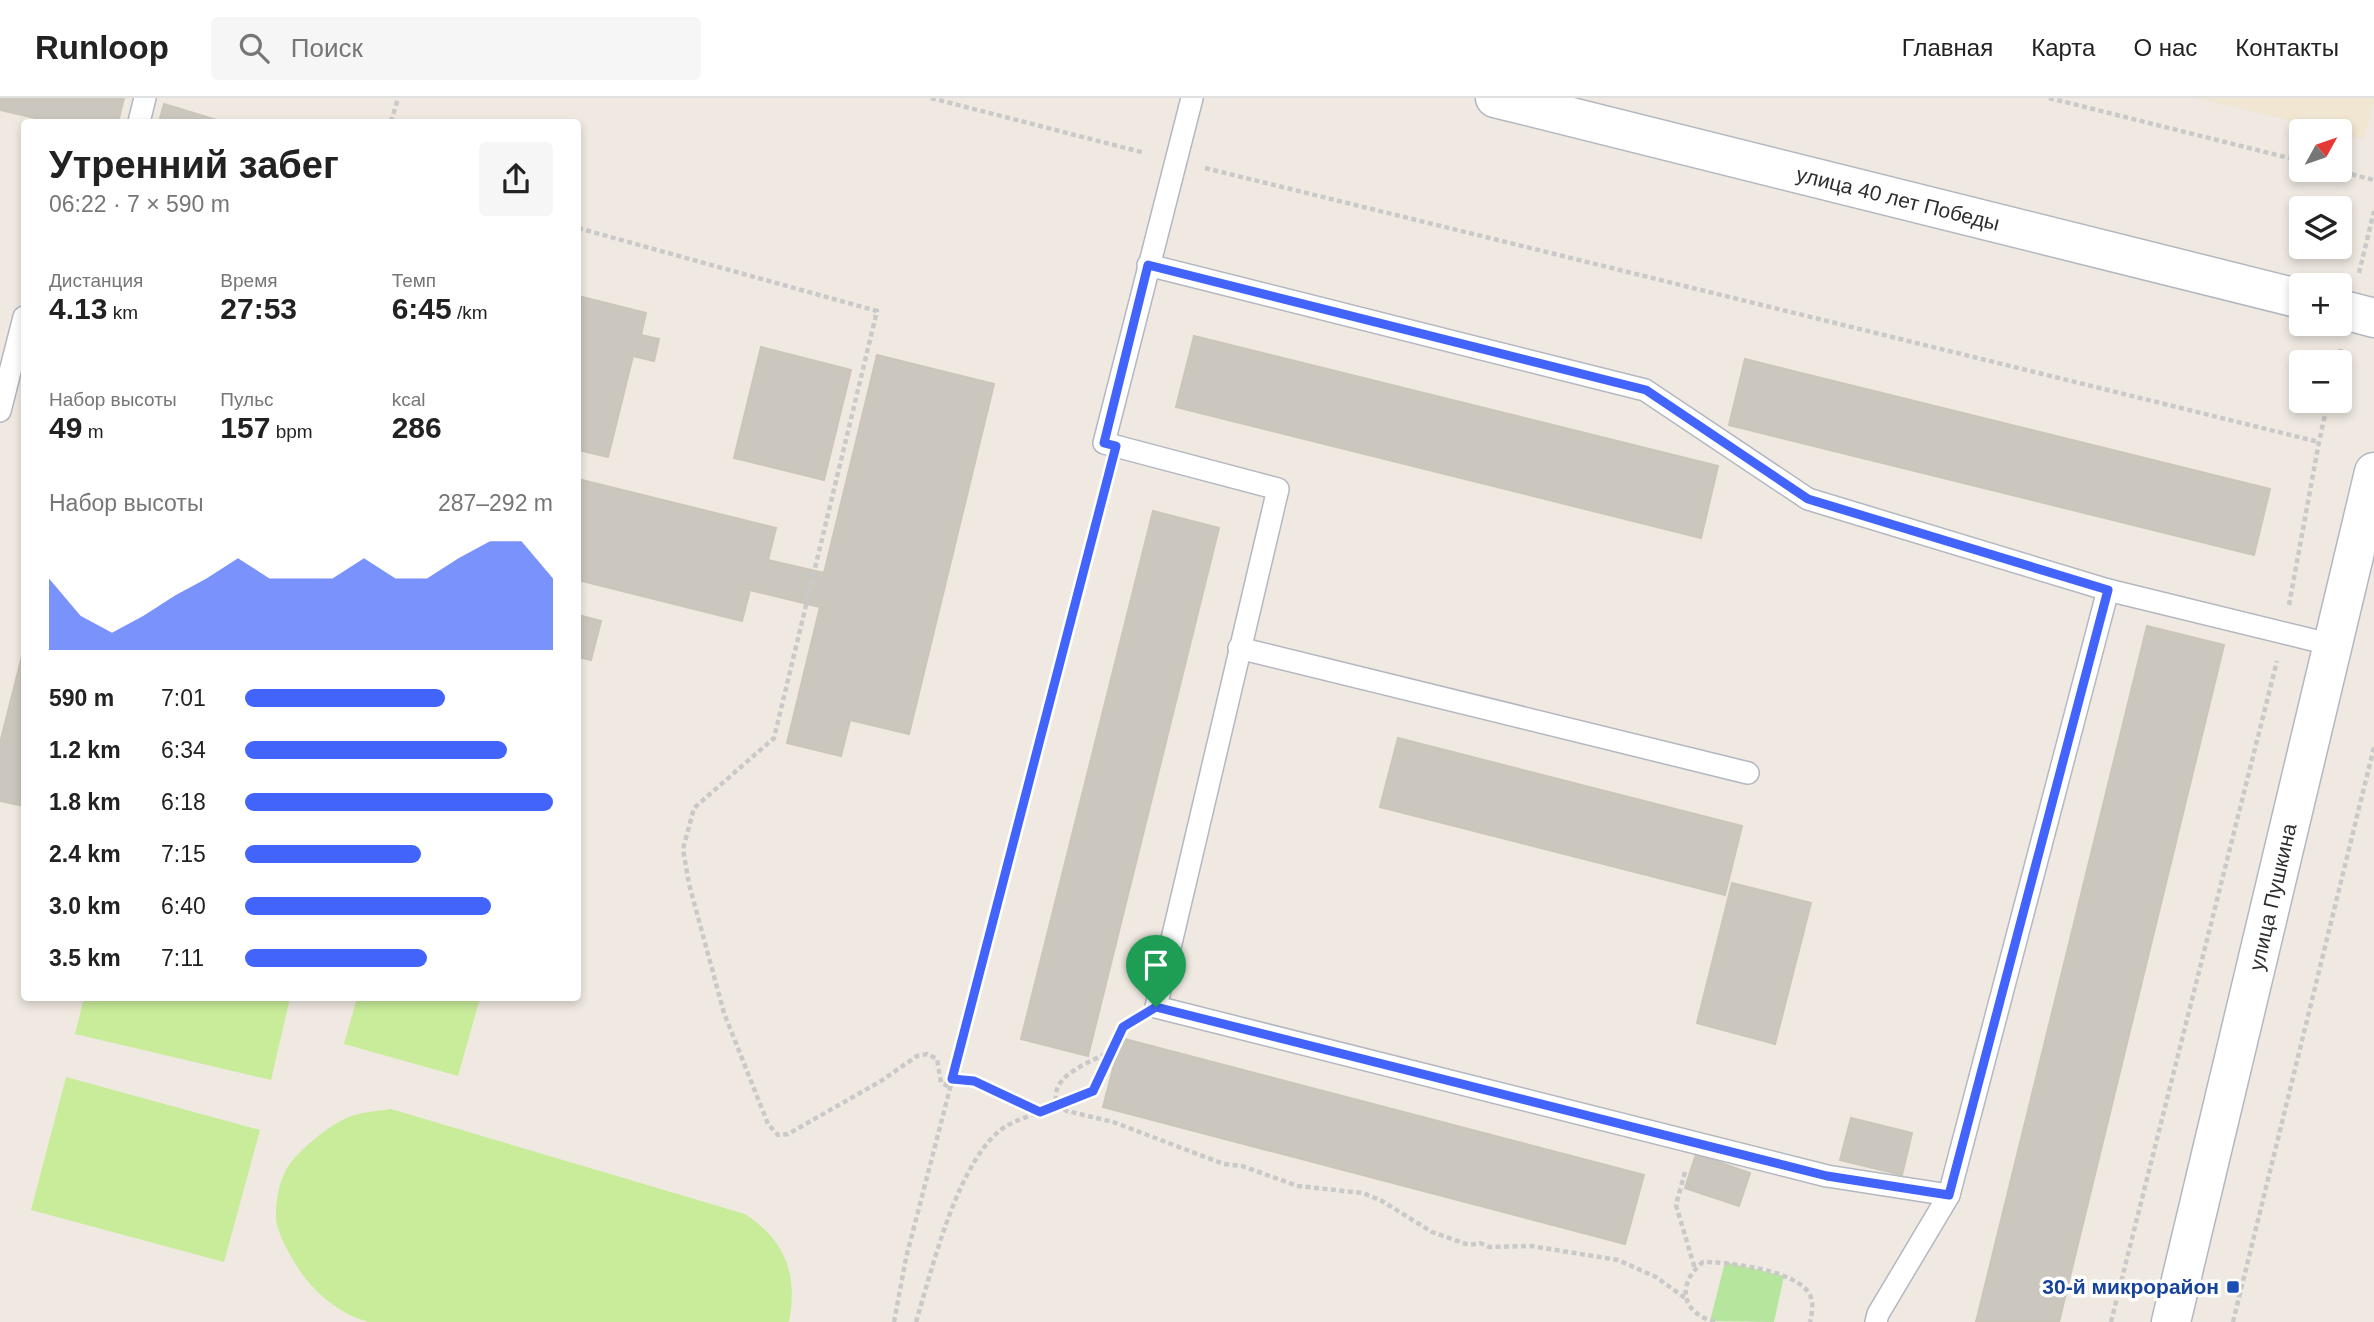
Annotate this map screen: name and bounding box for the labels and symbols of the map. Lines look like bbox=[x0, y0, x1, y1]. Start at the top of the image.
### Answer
north arrow bbox=[2289, 119, 2352, 182]
street label: улица 40 лет Победы bbox=[1794, 162, 2002, 235]
street label: улица Пушкина bbox=[2244, 821, 2301, 973]
pin bbox=[1126, 935, 1186, 1007]
place label: 30-й микрорайон bbox=[2042, 1275, 2219, 1298]
marker: 30-й микрорайон bbox=[2225, 1279, 2241, 1295]

